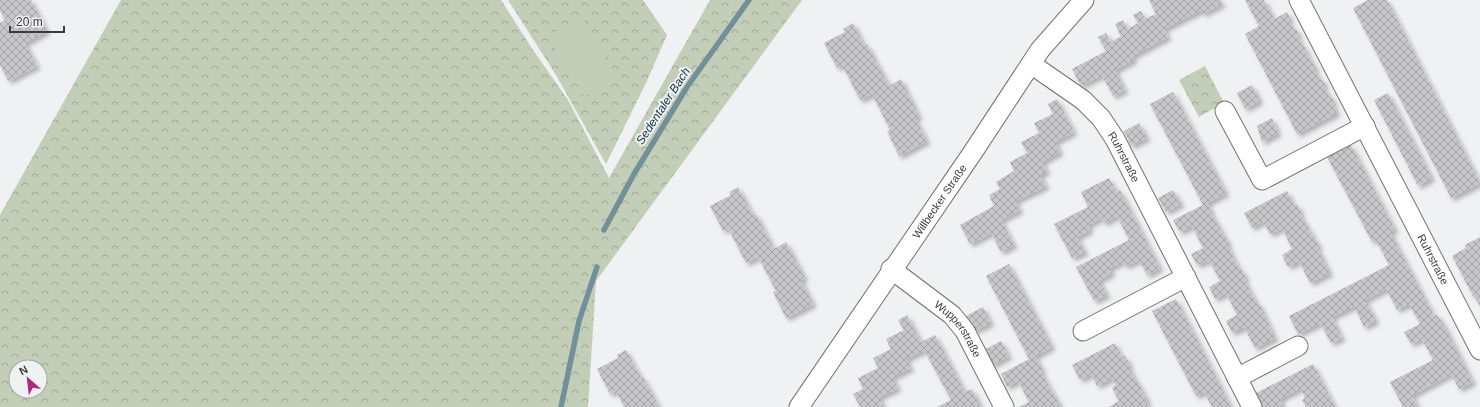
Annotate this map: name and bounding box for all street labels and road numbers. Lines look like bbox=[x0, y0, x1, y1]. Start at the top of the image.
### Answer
street label: Ruhrstraße bbox=[1106, 129, 1142, 184]
street label: Willbecker Straße bbox=[910, 162, 969, 241]
street label: Ruhrstraße bbox=[1415, 232, 1451, 287]
street label: Wupperstraße bbox=[932, 298, 983, 359]

